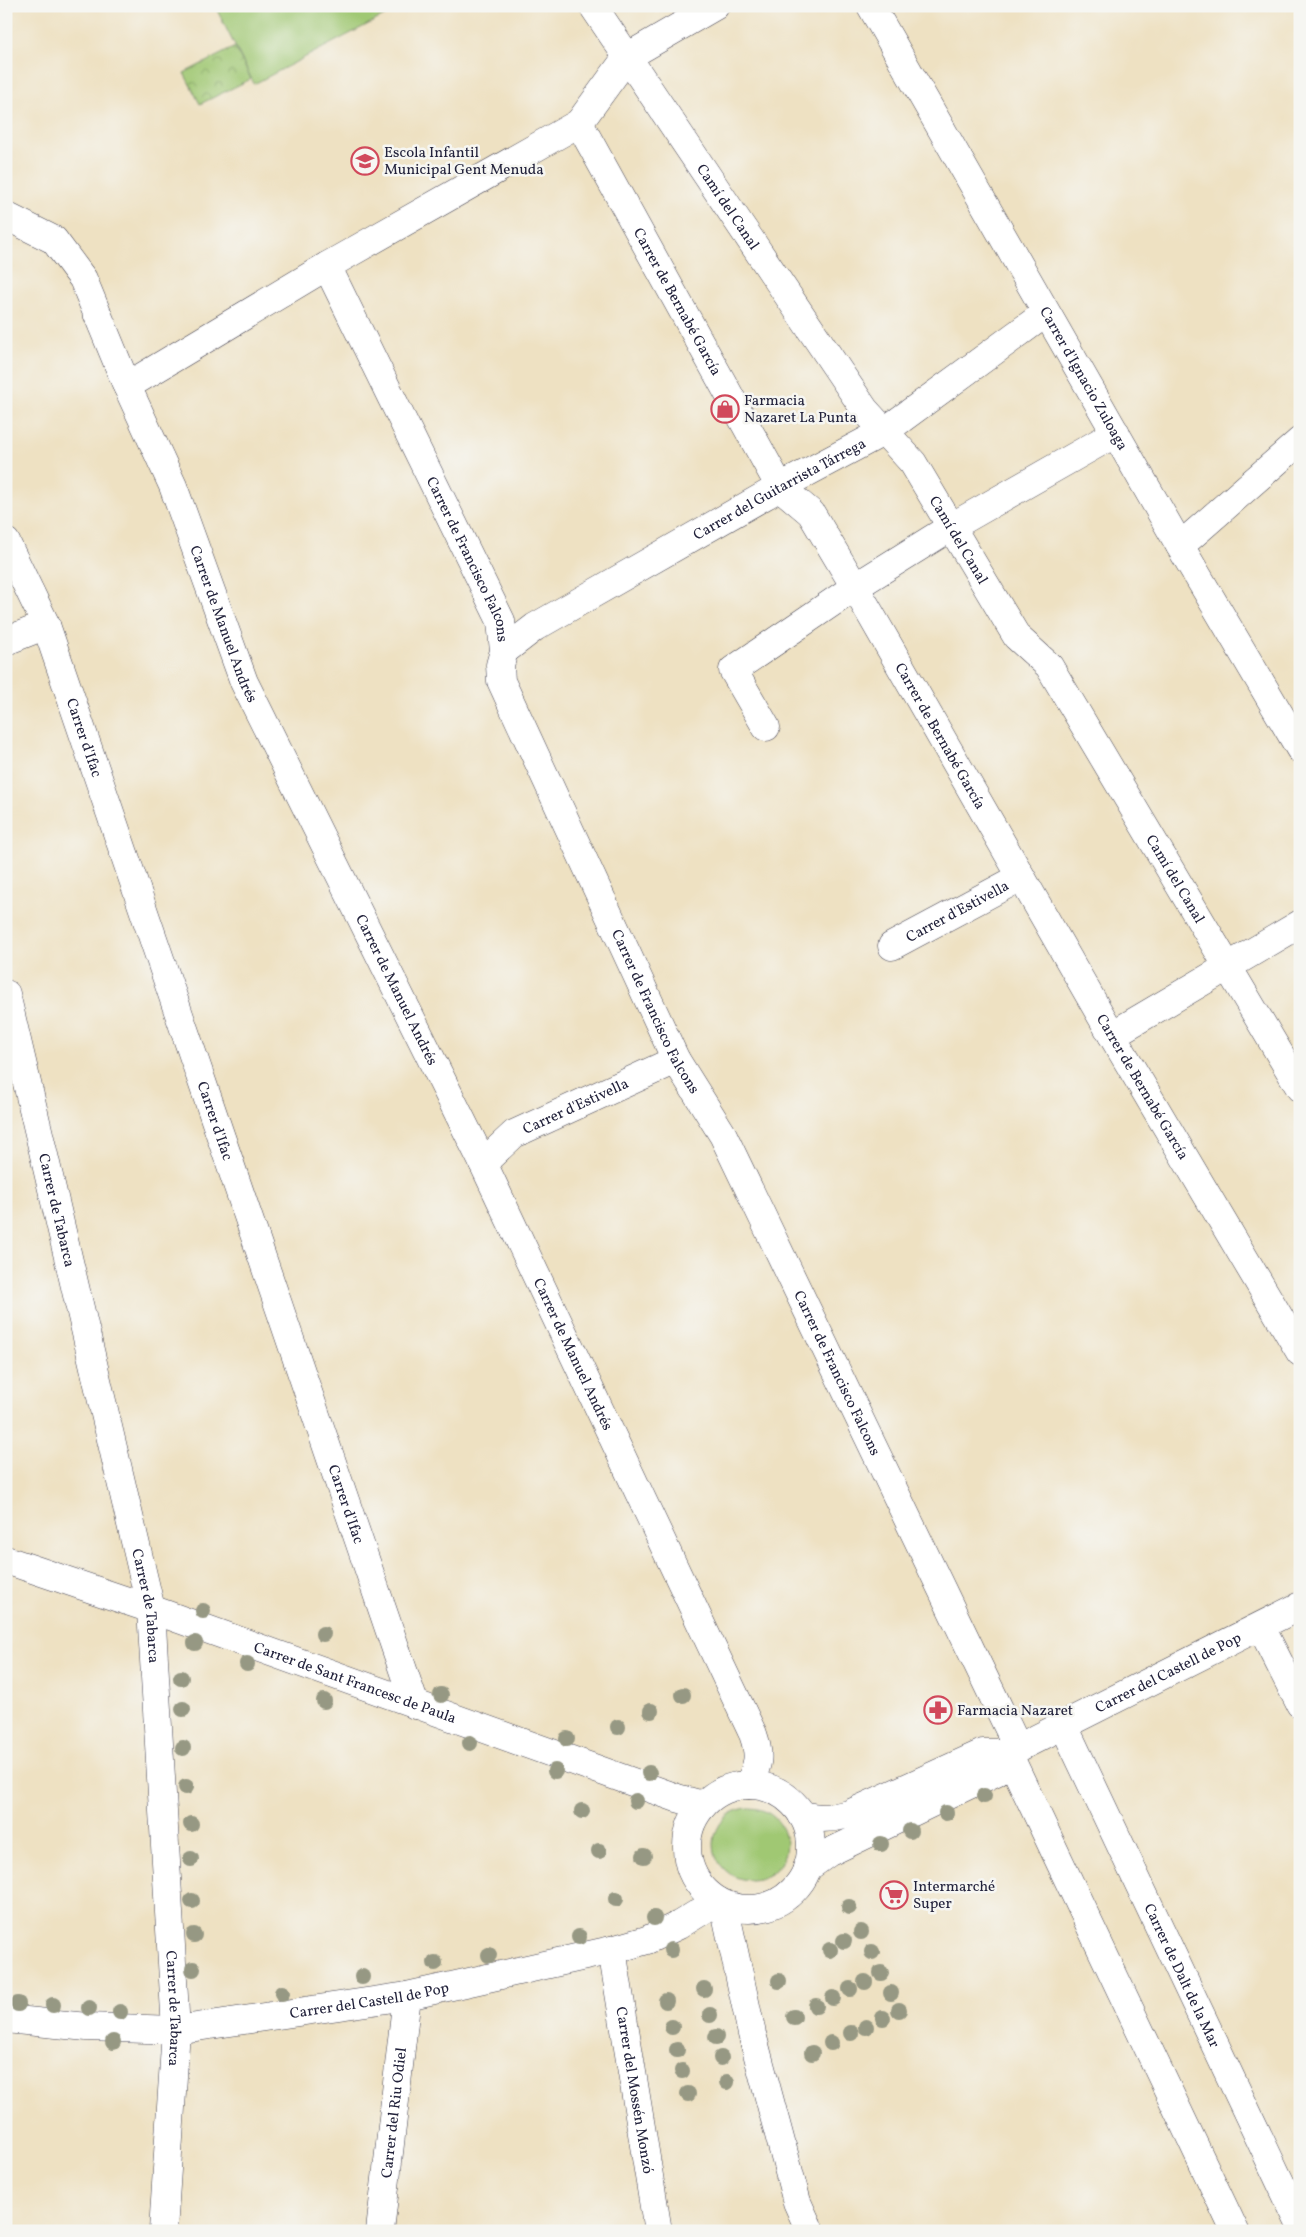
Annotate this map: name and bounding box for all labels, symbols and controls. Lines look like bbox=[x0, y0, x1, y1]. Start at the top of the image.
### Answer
place label: Escola Infantil Municipal Gent Menuda bbox=[384, 143, 544, 181]
school or university icon: Escola Infantil Municipal Gent Menuda bbox=[350, 146, 380, 176]
street label: Camí del Canal bbox=[690, 160, 763, 255]
street label: Carrer de Bernabé García bbox=[627, 225, 726, 380]
street label: Carrer d'Ignacio Zuloaga bbox=[1033, 303, 1132, 455]
place label: Farmacia Nazaret La Punta bbox=[744, 391, 857, 429]
shop icon: Farmacia Nazaret La Punta bbox=[710, 394, 740, 424]
street label: Carrer del Guitarrista Tárrega bbox=[690, 434, 870, 546]
street label: Carrer de Francisco Falcons bbox=[420, 474, 512, 643]
street label: Camí del Canal bbox=[923, 492, 992, 589]
street label: Carrer de Manuel Andrés bbox=[183, 543, 262, 707]
street label: Carrer de Bernabé García bbox=[889, 659, 990, 814]
street label: Carrer d'Ifac bbox=[60, 696, 106, 781]
street label: Camí del Canal bbox=[1140, 831, 1209, 928]
street label: Carrer d'Estivella bbox=[903, 876, 1013, 949]
street label: Carrer de Manuel Andrés bbox=[349, 911, 442, 1069]
street label: Carrer de Francisco Falcons bbox=[605, 926, 704, 1098]
street label: Carrer de Bernabé García bbox=[1090, 1011, 1193, 1164]
street label: Carrer d'Estivella bbox=[520, 1074, 632, 1141]
street label: Carrer d'Ifac bbox=[191, 1079, 237, 1164]
street label: Carrer de Tabarca bbox=[32, 1152, 79, 1269]
street label: Carrer de Manuel Andrés bbox=[527, 1275, 617, 1434]
street label: Carrer de Francisco Falcons bbox=[787, 1287, 885, 1459]
street label: Carrer d'Ifac bbox=[322, 1462, 368, 1547]
street label: Carrer de Tabarca bbox=[125, 1547, 163, 1664]
street label: Carrer del Castell de Pop bbox=[1092, 1628, 1245, 1719]
street label: Carrer de Sant Francesc de Paula bbox=[250, 1638, 459, 1730]
pharmacy icon: Farmacia Nazaret bbox=[923, 1695, 953, 1725]
place label: Farmacia Nazaret bbox=[957, 1701, 1073, 1722]
place label: Intermarché Super bbox=[913, 1877, 995, 1915]
supermarket icon: Intermarché Super bbox=[879, 1880, 909, 1910]
street label: Carrer de Dalt de la Mar bbox=[1138, 1900, 1224, 2052]
street label: Carrer de Tabarca bbox=[159, 1950, 185, 2067]
street label: Carrer del Castell de Pop bbox=[289, 1978, 451, 2025]
street label: Carrer del Mossén Monzó bbox=[609, 2005, 657, 2176]
street label: Carrer del Riu Odiel bbox=[377, 2047, 413, 2179]

